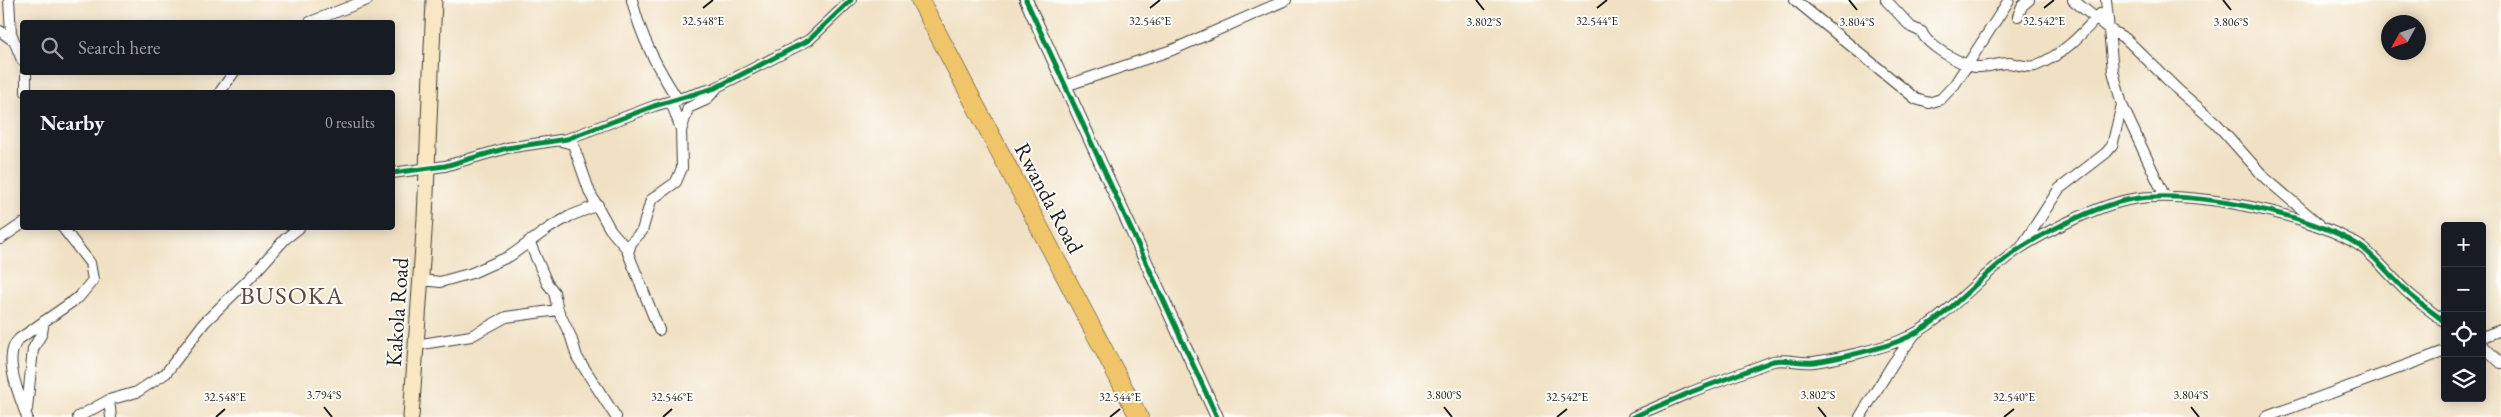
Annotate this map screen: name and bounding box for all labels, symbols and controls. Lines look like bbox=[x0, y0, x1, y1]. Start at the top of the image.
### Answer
text: 32.548°E bbox=[682, 13, 724, 29]
text: 32.546°E bbox=[1129, 13, 1171, 29]
text: 32.544°E bbox=[1576, 13, 1618, 29]
text: 32.542°E bbox=[2023, 13, 2065, 29]
text: 3.802°S bbox=[1467, 14, 1502, 30]
text: 3.804°S bbox=[1840, 14, 1875, 30]
text: 3.806°S bbox=[2214, 14, 2249, 30]
north arrow bbox=[2381, 15, 2426, 60]
search box bbox=[20, 20, 395, 75]
icon: search bbox=[38, 34, 66, 62]
text: Search here bbox=[78, 35, 160, 60]
text: Nearby bbox=[40, 109, 104, 136]
text: 0 results bbox=[325, 112, 375, 133]
street label: Rwanda Road bbox=[1008, 138, 1091, 259]
map controls bbox=[2441, 222, 2486, 402]
button: + bbox=[2441, 222, 2486, 267]
street label: Kakola Road bbox=[379, 256, 415, 367]
button: − bbox=[2441, 267, 2486, 312]
district label: BUSOKA bbox=[240, 279, 344, 311]
button: locate bbox=[2441, 312, 2486, 357]
button: layers bbox=[2441, 357, 2486, 402]
text: 3.794°S bbox=[307, 387, 342, 403]
text: 3.800°S bbox=[1427, 387, 1462, 403]
text: 3.802°S bbox=[1801, 387, 1836, 403]
text: 3.804°S bbox=[2174, 387, 2209, 403]
text: 32.548°E bbox=[204, 389, 246, 405]
text: 32.546°E bbox=[651, 389, 693, 405]
text: 32.544°E bbox=[1099, 389, 1141, 405]
text: 32.542°E bbox=[1546, 389, 1588, 405]
text: 32.540°E bbox=[1993, 389, 2035, 405]

